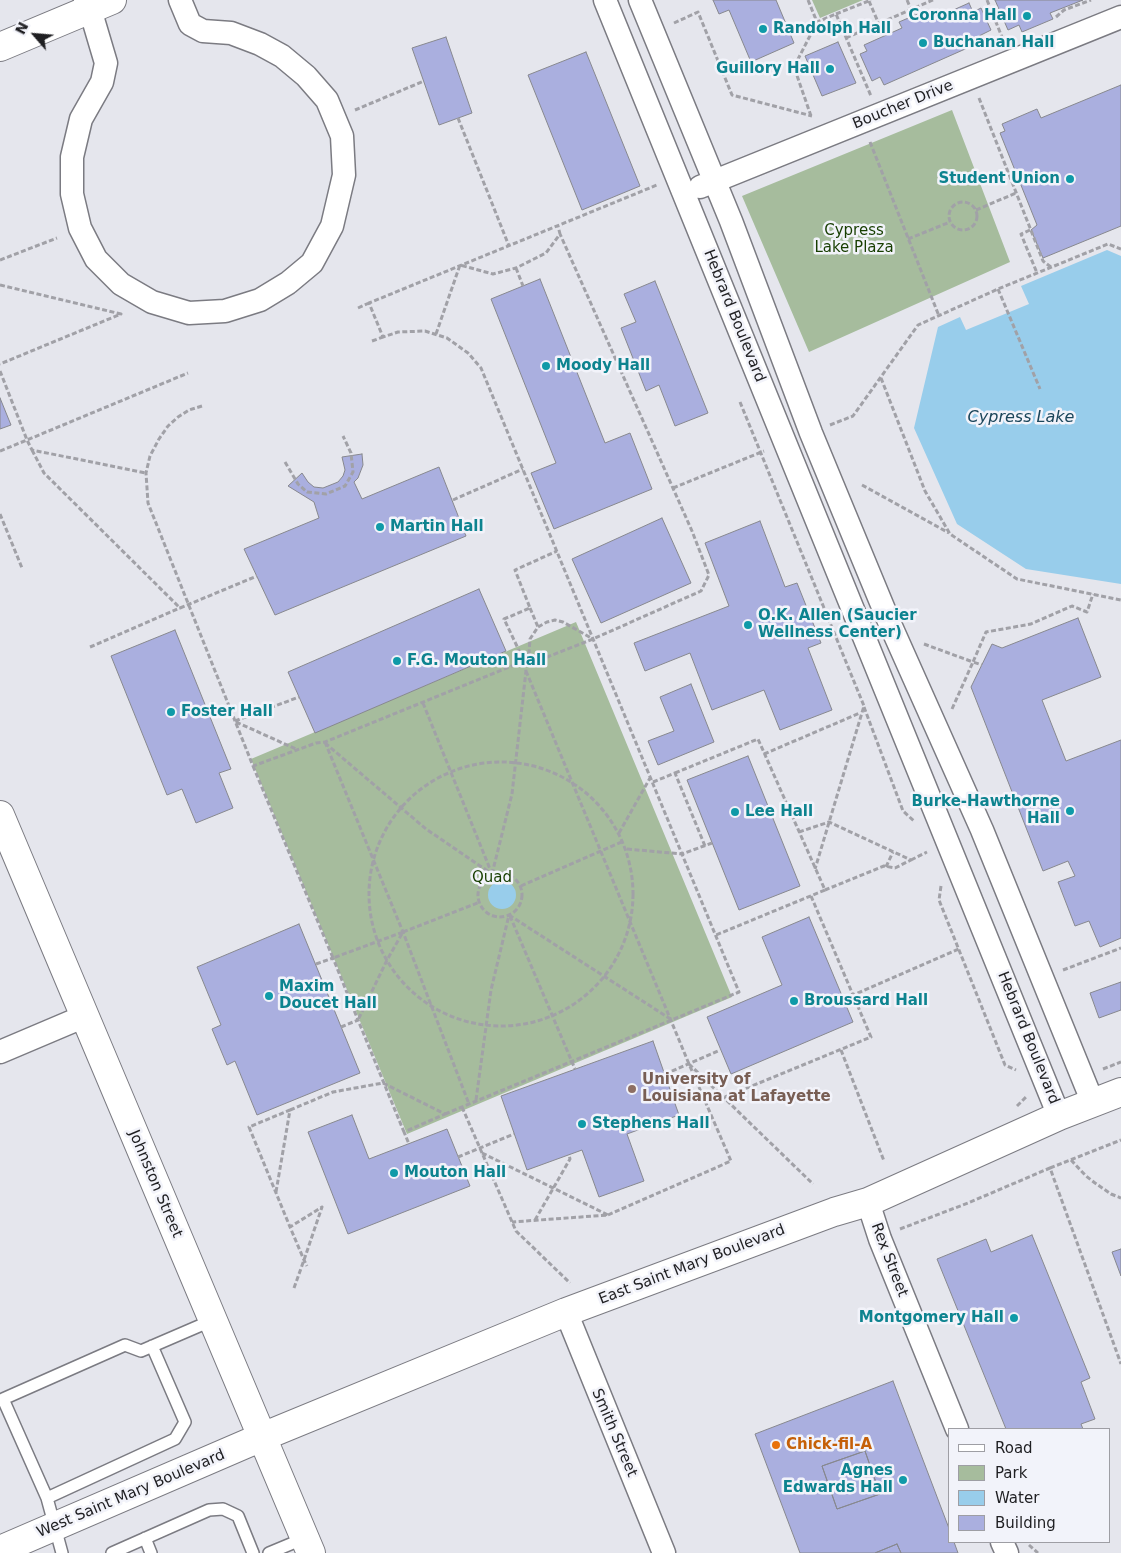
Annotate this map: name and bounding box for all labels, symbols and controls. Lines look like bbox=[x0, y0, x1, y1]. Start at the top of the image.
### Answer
place label: Coronna Hall bbox=[908, 7, 1017, 25]
north arrow bbox=[10, 10, 60, 60]
marker: Coronna Hall bbox=[1021, 10, 1033, 22]
text: N bbox=[12, 19, 31, 37]
place label: Randolph Hall bbox=[773, 20, 891, 38]
marker: Randolph Hall bbox=[757, 23, 769, 35]
place label: Buchanan Hall bbox=[933, 34, 1054, 52]
marker: Buchanan Hall bbox=[917, 37, 929, 49]
place label: Guillory Hall bbox=[716, 60, 820, 78]
marker: Guillory Hall bbox=[824, 63, 836, 75]
street label: Boucher Drive bbox=[850, 77, 956, 133]
place label: Student Union bbox=[938, 170, 1060, 188]
marker: Student Union bbox=[1064, 173, 1076, 185]
park label: Cypress Lake Plaza bbox=[814, 222, 894, 257]
street label: Hebrard Boulevard bbox=[699, 247, 769, 385]
place label: Moody Hall bbox=[556, 357, 650, 375]
marker: Moody Hall bbox=[540, 360, 552, 372]
water label: Cypress Lake bbox=[968, 408, 1074, 428]
place label: Martin Hall bbox=[390, 518, 484, 536]
marker: Martin Hall bbox=[374, 521, 386, 533]
place label: O.K. Allen (Saucier Wellness Center) bbox=[758, 607, 917, 642]
marker: O.K. Allen (Saucier Wellness Center) bbox=[742, 619, 754, 631]
place label: F.G. Mouton Hall bbox=[407, 652, 546, 670]
marker: F.G. Mouton Hall bbox=[391, 655, 403, 667]
place label: Foster Hall bbox=[181, 703, 273, 721]
marker: Foster Hall bbox=[165, 706, 177, 718]
place label: Burke-Hawthorne Hall bbox=[912, 793, 1060, 828]
place label: Lee Hall bbox=[745, 803, 813, 821]
marker: Burke-Hawthorne Hall bbox=[1064, 805, 1076, 817]
marker: Lee Hall bbox=[729, 806, 741, 818]
park label: Quad bbox=[472, 869, 512, 887]
street label: Hebrard Boulevard bbox=[993, 969, 1063, 1107]
place label: Maxim Doucet Hall bbox=[279, 978, 377, 1013]
marker: Maxim Doucet Hall bbox=[263, 990, 275, 1002]
place label: Broussard Hall bbox=[804, 992, 928, 1010]
marker: Broussard Hall bbox=[788, 995, 800, 1007]
place label: University of Louisiana at Lafayette bbox=[642, 1071, 831, 1106]
marker: University of Louisiana at Lafayette bbox=[626, 1083, 638, 1095]
place label: Stephens Hall bbox=[592, 1115, 710, 1133]
marker: Stephens Hall bbox=[576, 1118, 588, 1130]
street label: Johnston Street bbox=[124, 1127, 186, 1241]
place label: Mouton Hall bbox=[404, 1164, 506, 1182]
marker: Mouton Hall bbox=[388, 1167, 400, 1179]
street label: Rex Street bbox=[867, 1220, 911, 1300]
street label: East Saint Mary Boulevard bbox=[596, 1221, 788, 1309]
place label: Montgomery Hall bbox=[859, 1309, 1004, 1327]
marker: Montgomery Hall bbox=[1008, 1312, 1020, 1324]
street label: Smith Street bbox=[587, 1386, 641, 1480]
legend bbox=[948, 1428, 1111, 1543]
place label: Chick-fil-A bbox=[786, 1436, 872, 1454]
marker: Chick-fil-A bbox=[770, 1439, 782, 1451]
text: Road bbox=[995, 1439, 1033, 1457]
street label: West Saint Mary Boulevard bbox=[34, 1446, 228, 1542]
place label: Agnes Edwards Hall bbox=[783, 1462, 893, 1497]
text: Park bbox=[995, 1464, 1027, 1482]
marker: Agnes Edwards Hall bbox=[897, 1474, 909, 1486]
text: Water bbox=[995, 1489, 1039, 1507]
text: Building bbox=[995, 1514, 1056, 1532]

